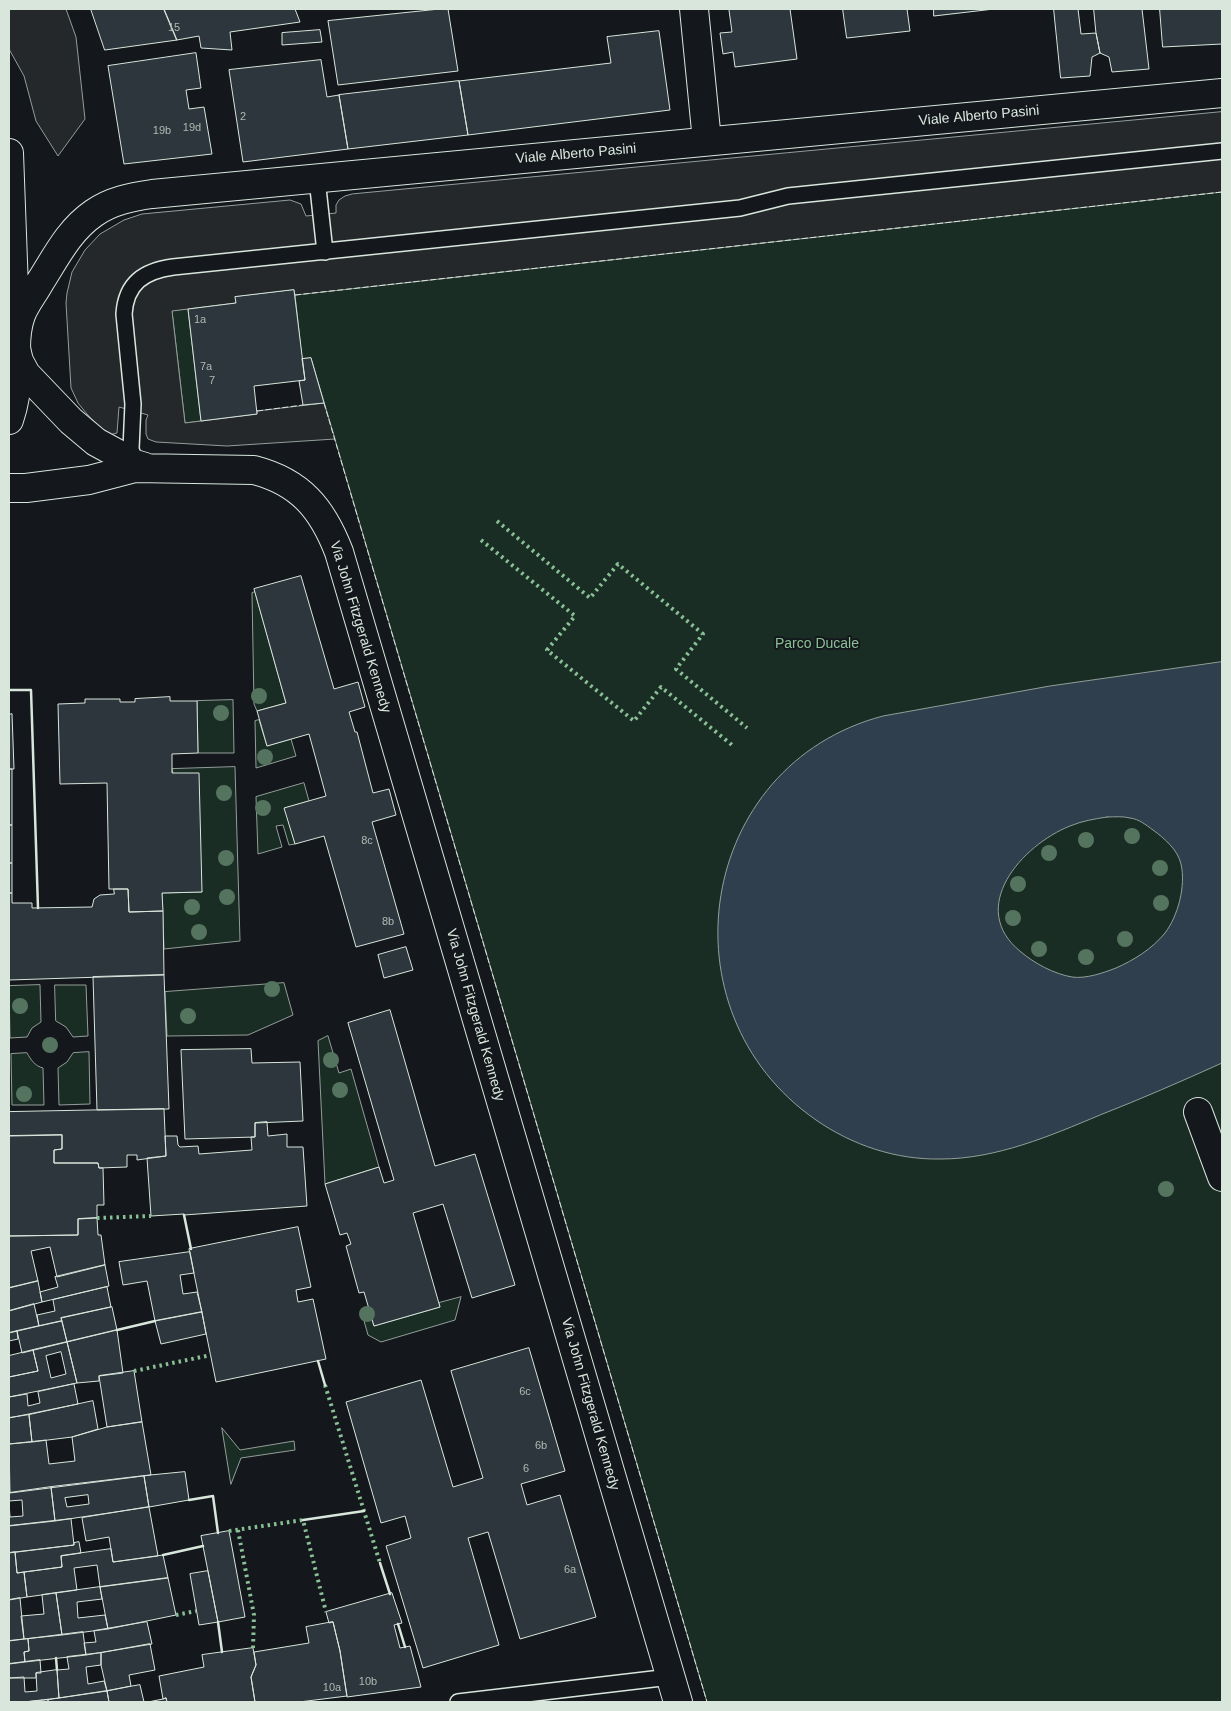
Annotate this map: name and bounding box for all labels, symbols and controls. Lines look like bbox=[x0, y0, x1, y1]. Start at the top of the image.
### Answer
house number: 15 bbox=[168, 21, 180, 35]
street label: Viale Alberto Pasini bbox=[918, 102, 1040, 130]
house number: 2 bbox=[240, 110, 246, 124]
house number: 19d bbox=[183, 121, 201, 135]
house number: 19b bbox=[153, 124, 171, 138]
street label: Viale Alberto Pasini bbox=[515, 140, 637, 168]
house number: 1a bbox=[194, 313, 206, 327]
house number: 7a bbox=[200, 360, 212, 374]
house number: 7 bbox=[209, 374, 215, 388]
street label: Via John Fitzgerald Kennedy bbox=[326, 539, 394, 715]
park label: Parco Ducale bbox=[775, 636, 859, 652]
house number: 8c bbox=[361, 834, 373, 848]
house number: 8b bbox=[382, 915, 394, 929]
street label: Via John Fitzgerald Kennedy bbox=[442, 927, 508, 1103]
street label: Via John Fitzgerald Kennedy bbox=[557, 1316, 623, 1492]
house number: 6c bbox=[519, 1385, 531, 1399]
house number: 6b bbox=[535, 1439, 547, 1453]
house number: 6 bbox=[523, 1462, 529, 1476]
house number: 6a bbox=[564, 1563, 576, 1577]
house number: 10b bbox=[359, 1675, 377, 1689]
house number: 10a bbox=[323, 1681, 341, 1695]

